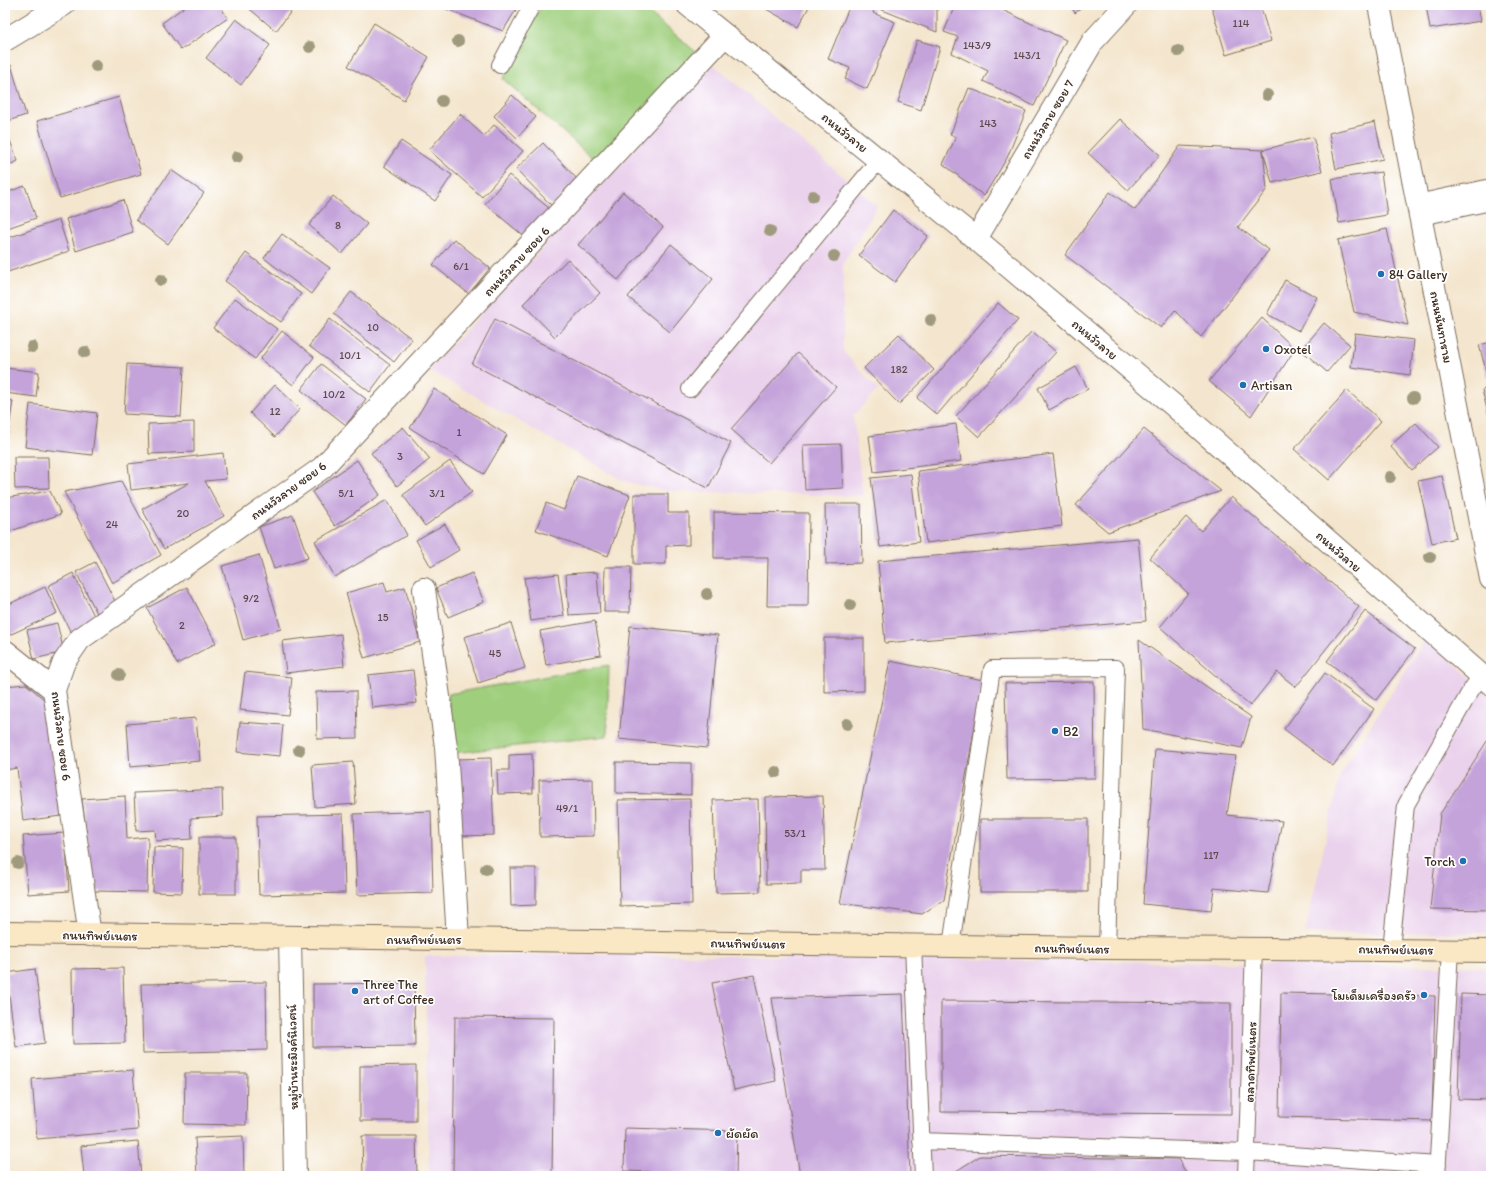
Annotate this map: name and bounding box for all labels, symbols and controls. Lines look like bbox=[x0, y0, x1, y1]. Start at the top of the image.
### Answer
house number: 114 bbox=[1233, 17, 1250, 30]
house number: 143/9 bbox=[963, 39, 991, 52]
house number: 143/1 bbox=[1013, 49, 1041, 62]
street label: ถนนวัวลาย ซอย 7 bbox=[1018, 77, 1077, 162]
street label: ถนนวัวลาย bbox=[819, 109, 871, 156]
house number: 143 bbox=[979, 117, 997, 130]
house number: 8 bbox=[335, 219, 341, 232]
street label: ถนนวัวลาย ซอย 6 bbox=[480, 223, 553, 299]
house number: 6/1 bbox=[453, 260, 469, 273]
place label: 84 Gallery bbox=[1389, 267, 1447, 282]
marker: 84 Gallery bbox=[1376, 269, 1386, 279]
street label: ถนนนันทาราม bbox=[1427, 290, 1456, 364]
street label: ถนนวัวลาย bbox=[1069, 316, 1121, 363]
house number: 10 bbox=[367, 321, 379, 334]
place label: Oxotel bbox=[1274, 342, 1311, 357]
marker: Oxotel bbox=[1261, 344, 1271, 354]
house number: 10/1 bbox=[339, 349, 361, 362]
house number: 182 bbox=[891, 363, 908, 376]
place label: Artisan bbox=[1251, 378, 1293, 393]
marker: Artisan bbox=[1238, 380, 1248, 390]
house number: 10/2 bbox=[323, 388, 345, 401]
house number: 12 bbox=[270, 405, 281, 418]
house number: 1 bbox=[456, 426, 462, 439]
house number: 3 bbox=[397, 450, 403, 463]
street label: ถนนวัวลาย ซอย 6 bbox=[247, 458, 329, 523]
house number: 5/1 bbox=[338, 487, 354, 500]
house number: 3/1 bbox=[429, 487, 445, 500]
house number: 20 bbox=[177, 507, 190, 520]
house number: 24 bbox=[106, 518, 119, 531]
street label: ถนนวัวลาย bbox=[1313, 528, 1364, 575]
house number: 9/2 bbox=[243, 592, 259, 605]
house number: 15 bbox=[378, 611, 389, 624]
house number: 2 bbox=[179, 619, 185, 632]
house number: 45 bbox=[489, 647, 501, 660]
street label: ถนนวัวลาย ซอย 6 bbox=[49, 690, 74, 782]
place label: B2 bbox=[1063, 724, 1078, 739]
marker: B2 bbox=[1050, 726, 1060, 736]
house number: 49/1 bbox=[556, 802, 578, 815]
house number: 53/1 bbox=[784, 827, 806, 840]
house number: 117 bbox=[1203, 849, 1219, 862]
place label: Torch bbox=[1424, 854, 1455, 869]
marker: Torch bbox=[1458, 856, 1468, 866]
street label: ถนนทิพย์เนตร bbox=[62, 927, 138, 944]
street label: ถนนทิพย์เนตร bbox=[386, 932, 462, 947]
street label: ถนนทิพย์เนตร bbox=[710, 935, 786, 952]
street label: ถนนทิพย์เนตร bbox=[1034, 940, 1110, 957]
street label: ถนนทิพย์เนตร bbox=[1358, 941, 1434, 958]
place label: Three The art of Coffee bbox=[363, 977, 434, 1007]
marker: Three The art of Coffee bbox=[350, 986, 360, 996]
place label: โมเด็มเครื่องครัว bbox=[1331, 987, 1416, 1003]
marker: โมเด็มเครื่องครัว bbox=[1419, 990, 1429, 1000]
street label: หมู่บ้านระมิงค์นิเวศน์ bbox=[284, 1003, 302, 1110]
street label: ตลาดทิพย์เนตร bbox=[1242, 1021, 1259, 1103]
place label: ผัดผัด bbox=[726, 1126, 759, 1141]
marker: ผัดผัด bbox=[713, 1128, 723, 1138]

